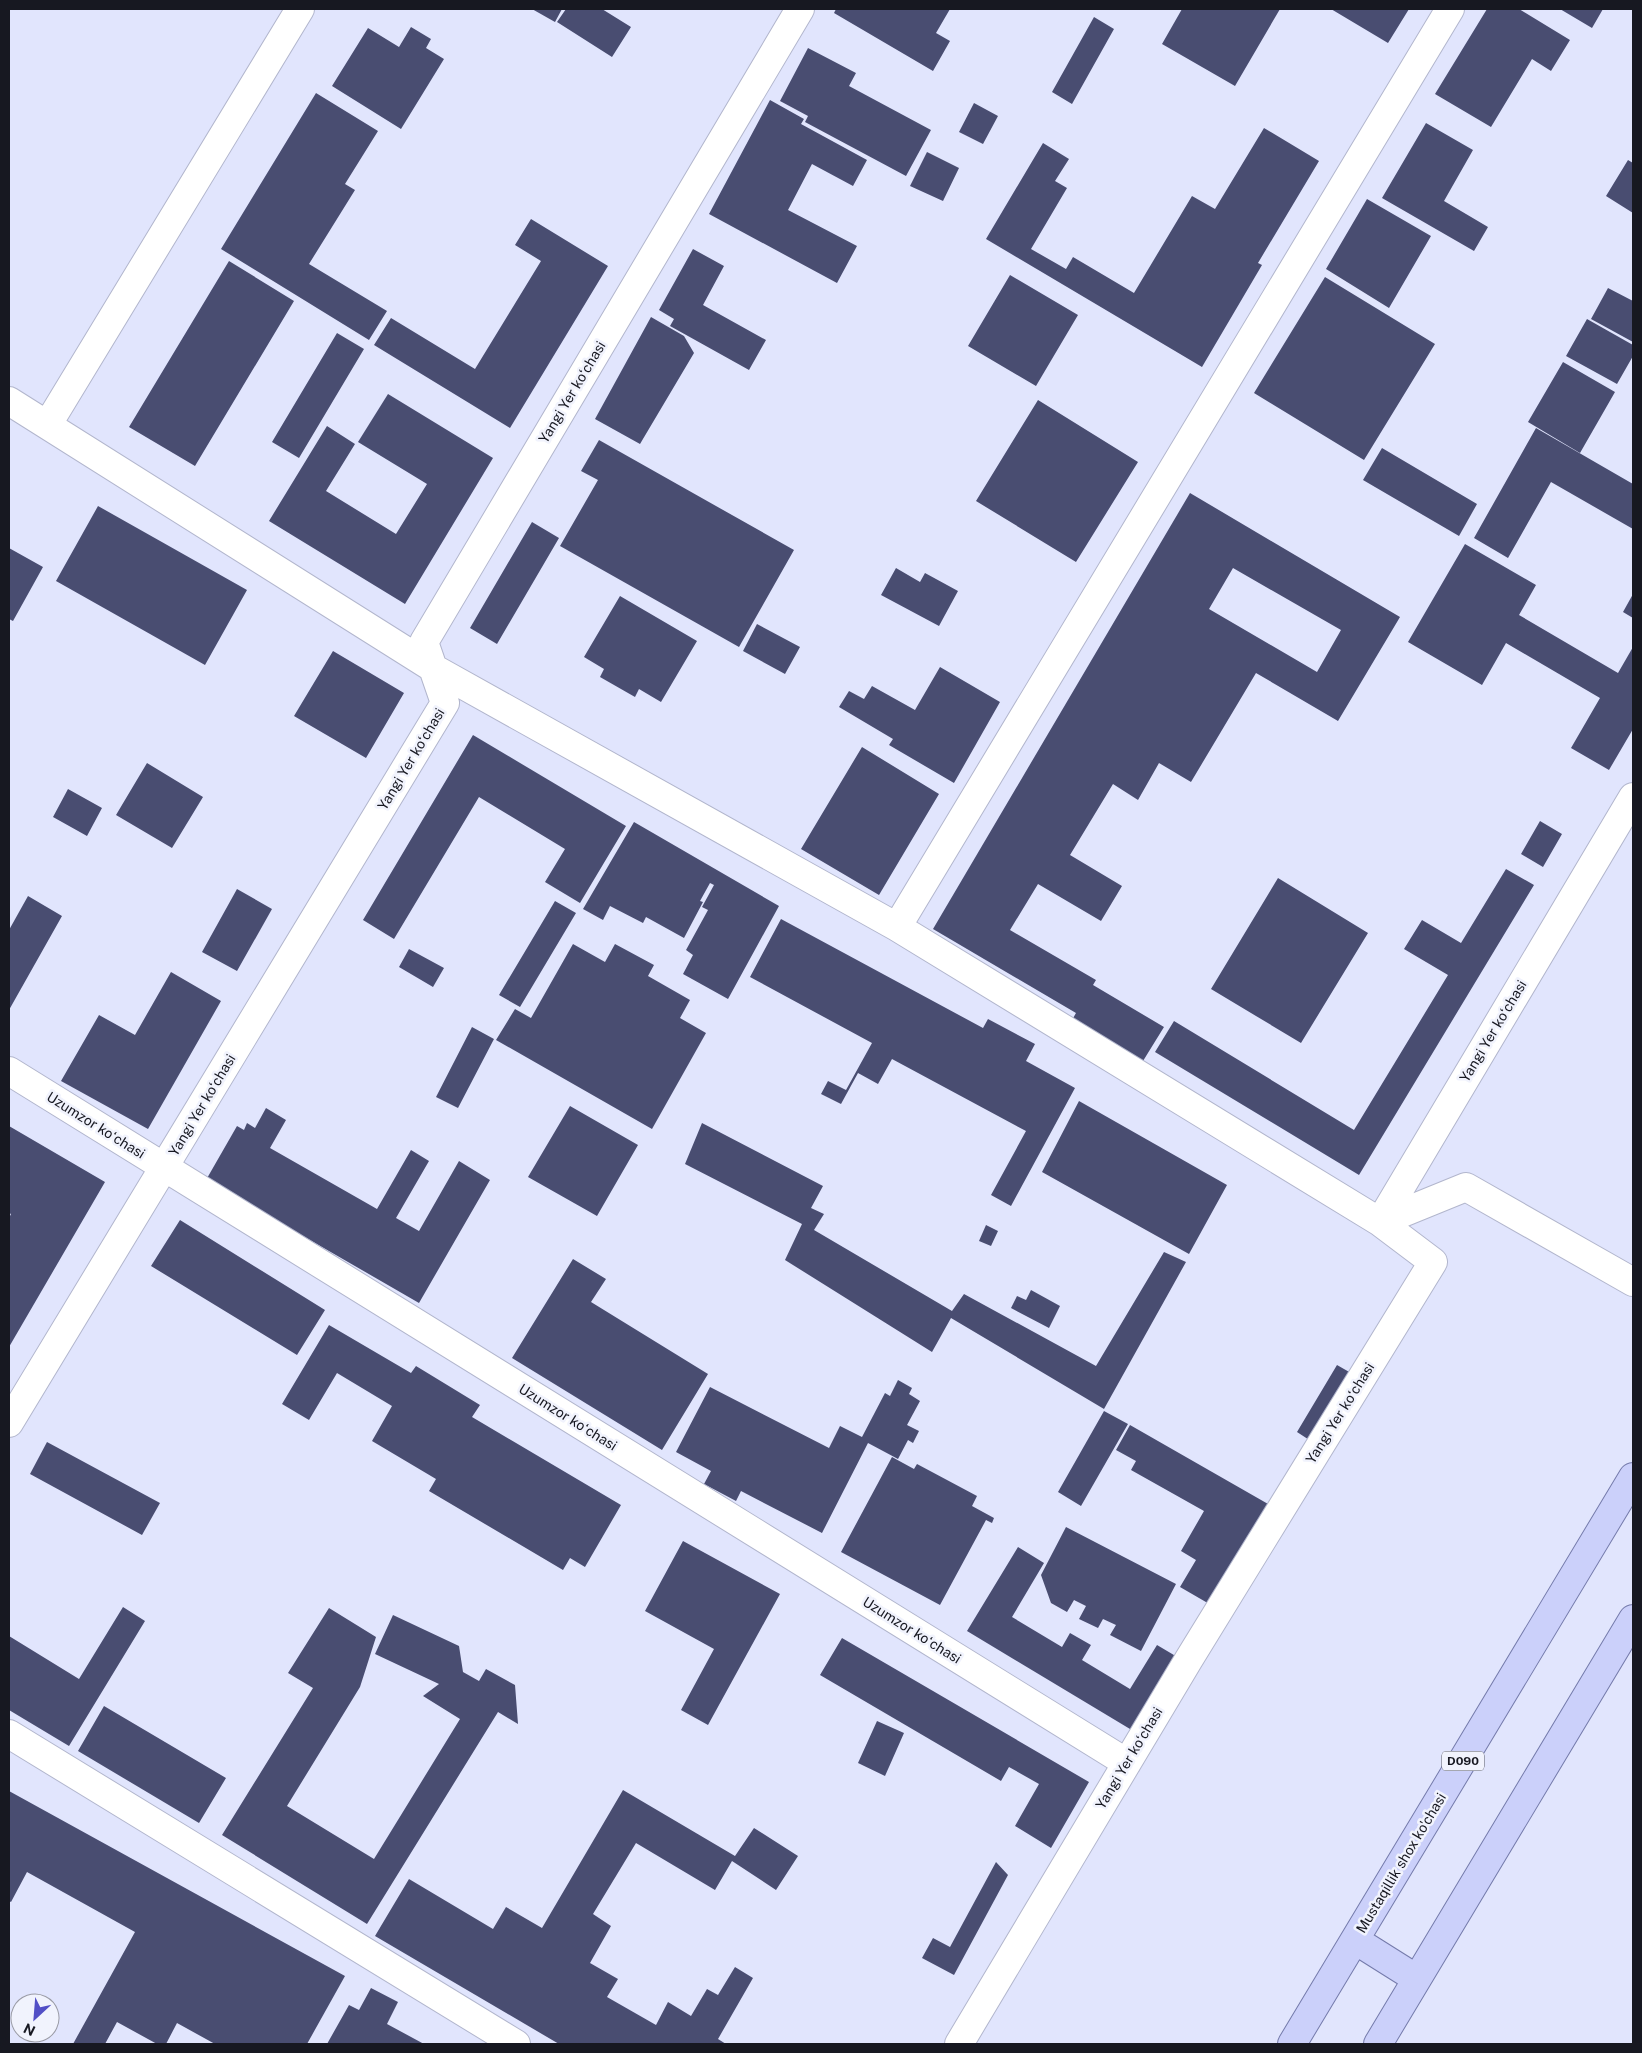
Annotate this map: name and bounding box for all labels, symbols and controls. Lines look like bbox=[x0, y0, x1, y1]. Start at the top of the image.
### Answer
street label: Yangi Yer koʻchasi bbox=[535, 338, 609, 446]
street label: Yangi Yer koʻchasi bbox=[374, 705, 448, 813]
street label: Yangi Yer koʻchasi bbox=[1456, 977, 1530, 1085]
street label: Yangi Yer koʻchasi bbox=[165, 1051, 239, 1159]
street label: Uzumzor koʻchasi bbox=[44, 1088, 148, 1162]
street label: Yangi Yer koʻchasi bbox=[1303, 1360, 1377, 1466]
street label: Uzumzor koʻchasi bbox=[516, 1380, 620, 1454]
street label: Uzumzor koʻchasi bbox=[860, 1593, 964, 1667]
street label: Yangi Yer koʻchasi bbox=[1092, 1704, 1166, 1812]
road number: D090 bbox=[1442, 1752, 1484, 1770]
street label: Mustaqillik shox ko'chasi bbox=[1353, 1790, 1449, 1936]
north arrow bbox=[10, 1993, 60, 2043]
text: N bbox=[21, 2020, 38, 2039]

